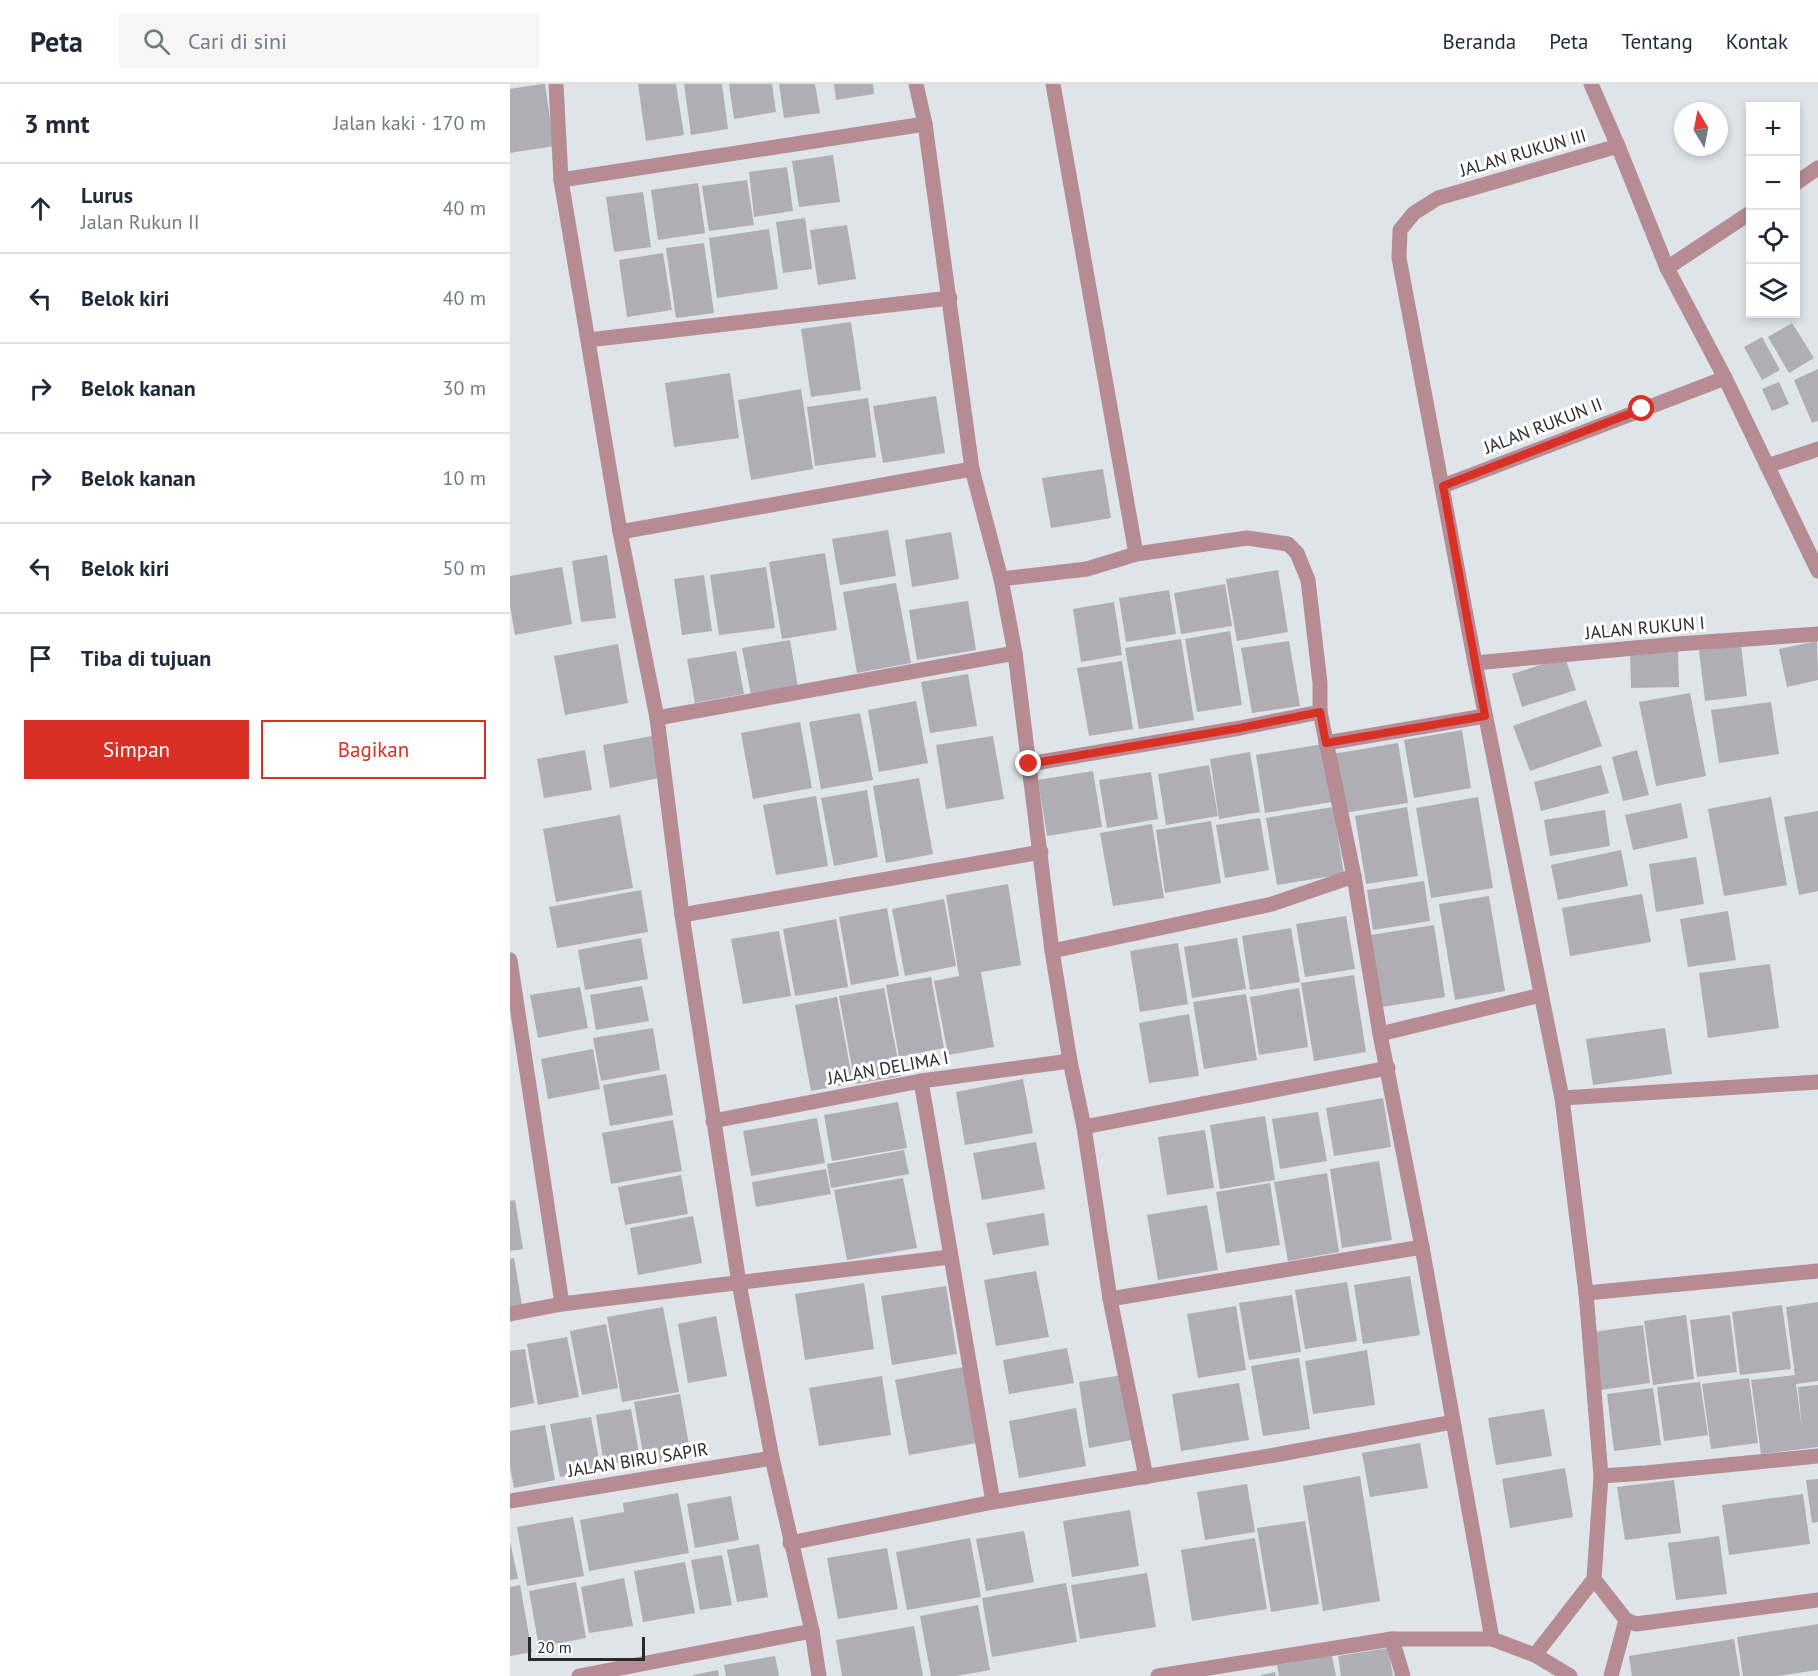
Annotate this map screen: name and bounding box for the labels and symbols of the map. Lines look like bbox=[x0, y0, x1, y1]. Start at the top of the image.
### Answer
north arrow bbox=[1674, 102, 1728, 156]
street label: JALAN RUKUN III bbox=[1456, 123, 1589, 182]
street label: JALAN RUKUN II bbox=[1479, 392, 1605, 459]
route start bbox=[1628, 395, 1654, 421]
street label: JALAN RUKUN I bbox=[1583, 611, 1706, 644]
route end bbox=[1015, 750, 1041, 776]
street label: JALAN DELIMA I bbox=[825, 1046, 950, 1090]
street label: JALAN BIRU SAPIR bbox=[565, 1437, 710, 1482]
scale bar bbox=[528, 1634, 645, 1662]

